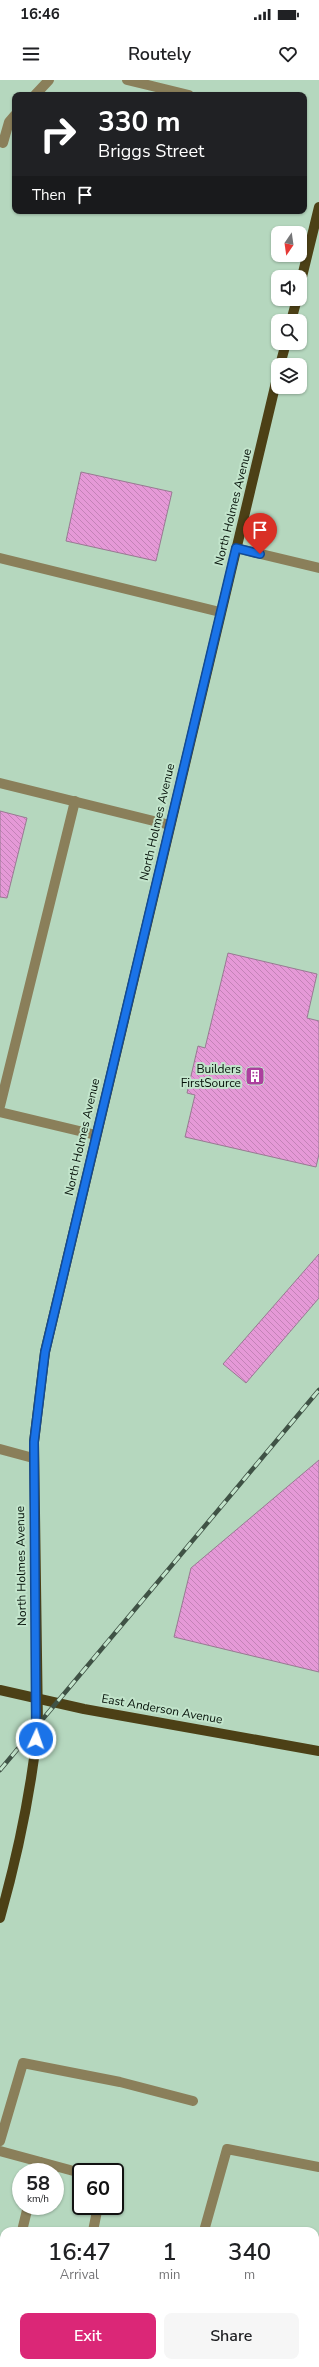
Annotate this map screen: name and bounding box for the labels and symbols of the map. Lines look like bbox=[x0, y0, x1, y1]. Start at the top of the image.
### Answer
north arrow bbox=[271, 226, 307, 262]
street label: North Holmes Avenue bbox=[211, 447, 255, 567]
pin bbox=[243, 513, 277, 554]
street label: North Holmes Avenue bbox=[136, 762, 178, 882]
place label: Builders FirstSource bbox=[181, 1061, 241, 1091]
building icon: Builders FirstSource bbox=[244, 1065, 266, 1087]
street label: North Holmes Avenue bbox=[61, 1077, 103, 1197]
street label: North Holmes Avenue bbox=[12, 1506, 30, 1626]
street label: East Anderson Avenue bbox=[100, 1690, 224, 1728]
position arrow bbox=[15, 1718, 57, 1760]
speed limit sign: 60 bbox=[72, 2163, 124, 2215]

